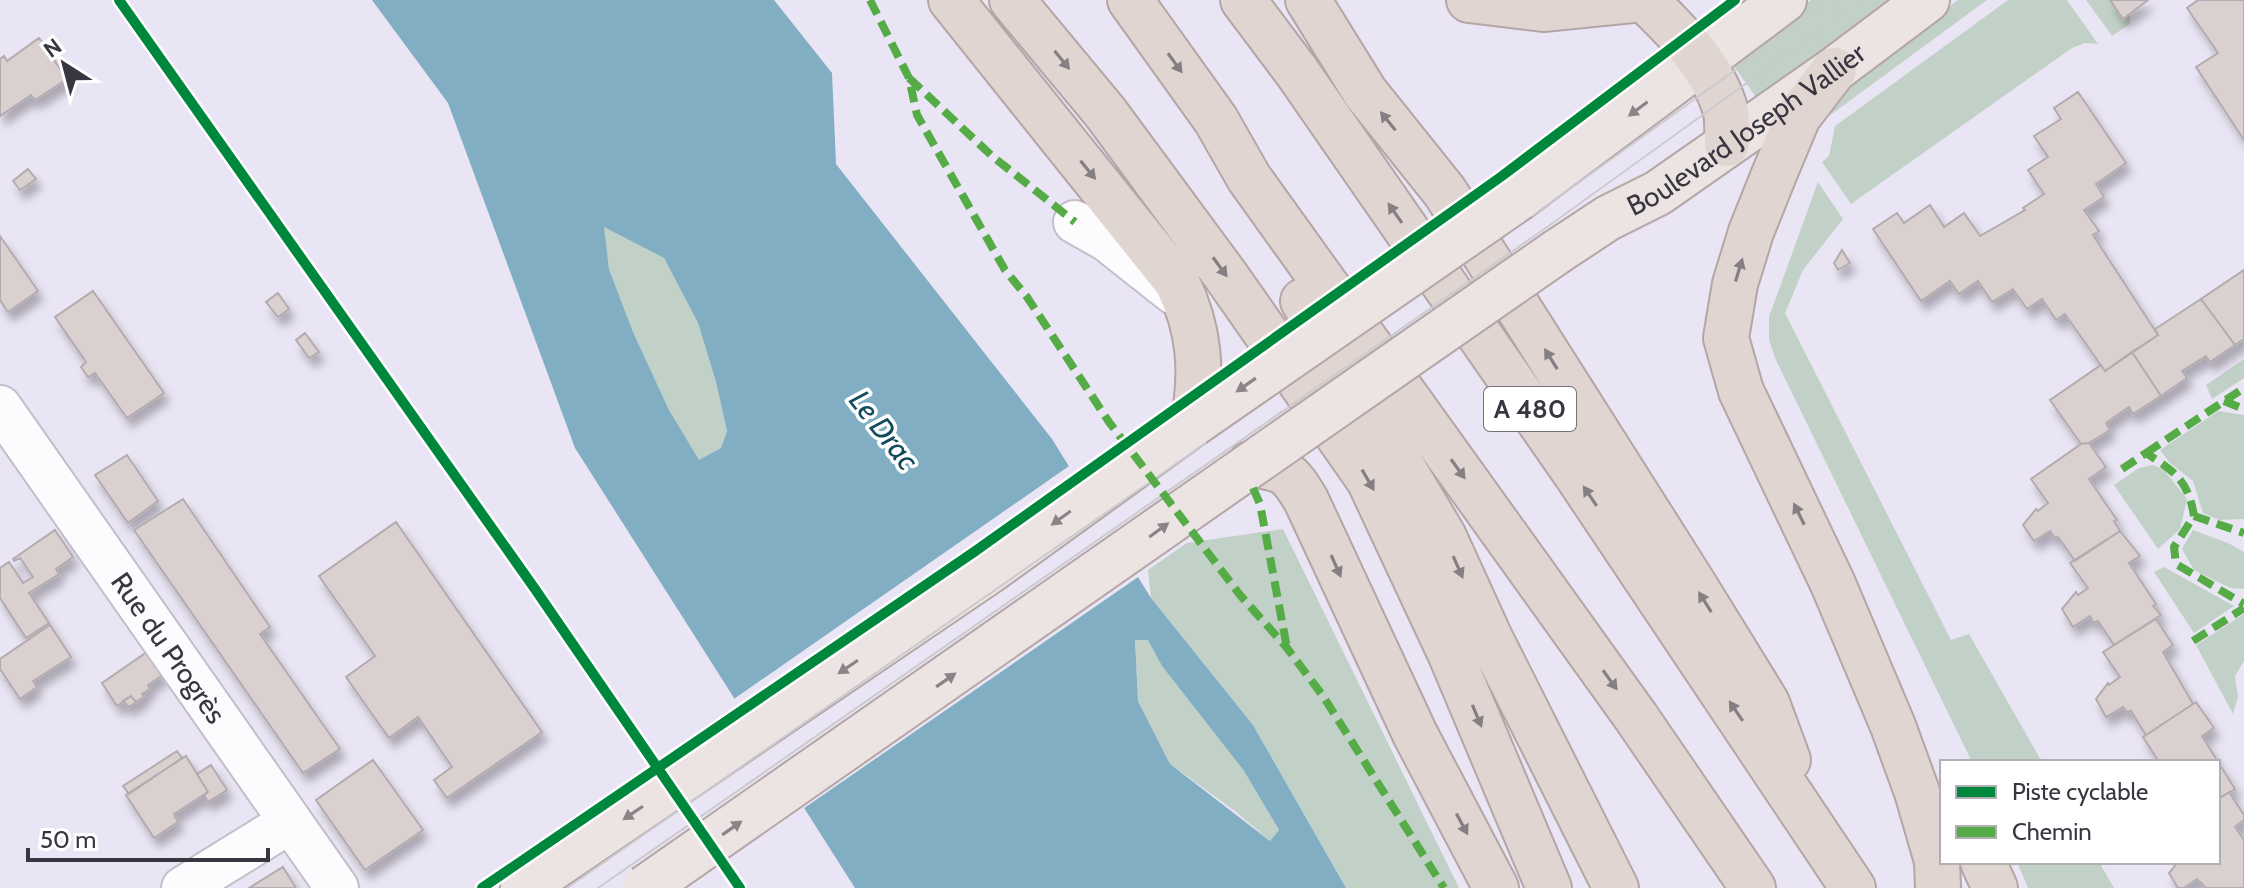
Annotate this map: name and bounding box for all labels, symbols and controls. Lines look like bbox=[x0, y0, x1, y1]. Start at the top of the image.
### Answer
north arrow bbox=[24, 24, 104, 104]
text: N bbox=[38, 33, 67, 64]
street label: Boulevard Joseph Vallier bbox=[1621, 36, 1872, 223]
one-way arrow bbox=[1053, 50, 1070, 70]
one-way arrow bbox=[1167, 53, 1183, 74]
one-way arrow bbox=[1628, 101, 1648, 117]
one-way arrow bbox=[1381, 111, 1397, 131]
one-way arrow bbox=[1080, 159, 1097, 180]
one-way arrow bbox=[1388, 203, 1403, 224]
one-way arrow bbox=[1211, 256, 1227, 277]
one-way arrow bbox=[1733, 258, 1746, 282]
one-way arrow bbox=[1544, 348, 1558, 370]
one-way arrow bbox=[1236, 376, 1257, 392]
water label: Le Drac bbox=[841, 383, 927, 478]
road number: A 480 bbox=[1484, 387, 1576, 431]
one-way arrow bbox=[1450, 458, 1466, 480]
one-way arrow bbox=[1361, 469, 1375, 491]
one-way arrow bbox=[1583, 486, 1598, 507]
one-way arrow bbox=[1792, 502, 1806, 525]
one-way arrow bbox=[1051, 510, 1072, 526]
one-way arrow bbox=[1148, 523, 1169, 538]
one-way arrow bbox=[1329, 554, 1342, 578]
one-way arrow bbox=[1451, 555, 1464, 579]
street label: Rue du Progrès bbox=[104, 566, 233, 730]
one-way arrow bbox=[1698, 591, 1712, 613]
one-way arrow bbox=[837, 659, 858, 674]
one-way arrow bbox=[1601, 670, 1617, 691]
one-way arrow bbox=[936, 673, 957, 688]
one-way arrow bbox=[1729, 701, 1744, 722]
one-way arrow bbox=[1470, 704, 1483, 728]
legend bbox=[1940, 760, 2220, 864]
text: Piste cyclable bbox=[2012, 777, 2148, 806]
one-way arrow bbox=[622, 805, 644, 820]
scale bar bbox=[28, 812, 268, 862]
one-way arrow bbox=[1456, 813, 1469, 836]
text: Chemin bbox=[2012, 817, 2092, 846]
one-way arrow bbox=[722, 821, 743, 836]
text: 50 m bbox=[40, 825, 96, 854]

